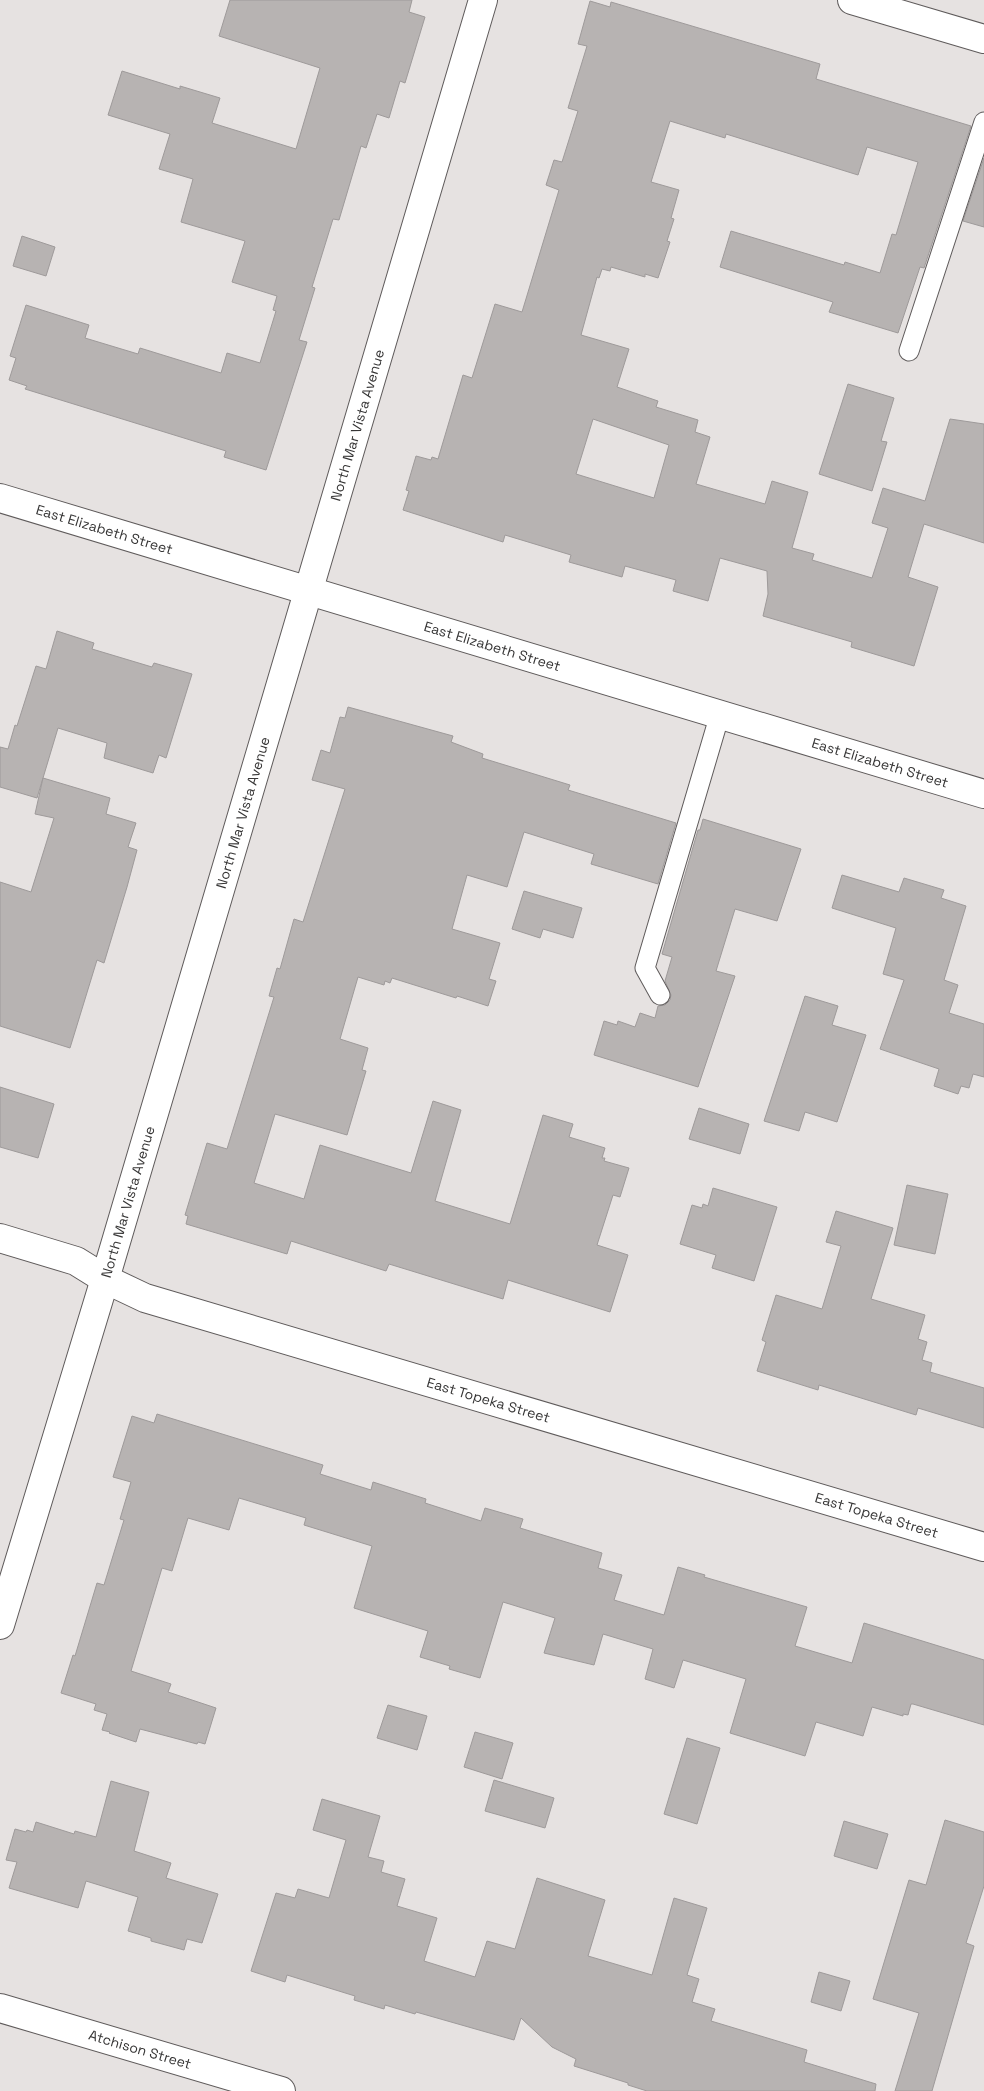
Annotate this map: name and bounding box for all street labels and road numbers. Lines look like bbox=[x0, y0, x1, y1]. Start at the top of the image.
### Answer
street label: North Mar Vista Avenue bbox=[326, 347, 388, 503]
street label: East Elizabeth Street bbox=[34, 500, 175, 558]
street label: East Elizabeth Street bbox=[422, 617, 563, 675]
street label: North Mar Vista Avenue bbox=[212, 734, 274, 891]
street label: East Elizabeth Street bbox=[810, 734, 951, 792]
street label: North Mar Vista Avenue bbox=[97, 1124, 159, 1280]
street label: East Topeka Street bbox=[425, 1373, 552, 1427]
street label: East Topeka Street bbox=[813, 1488, 940, 1542]
street label: Atchison Street bbox=[87, 2026, 194, 2073]

